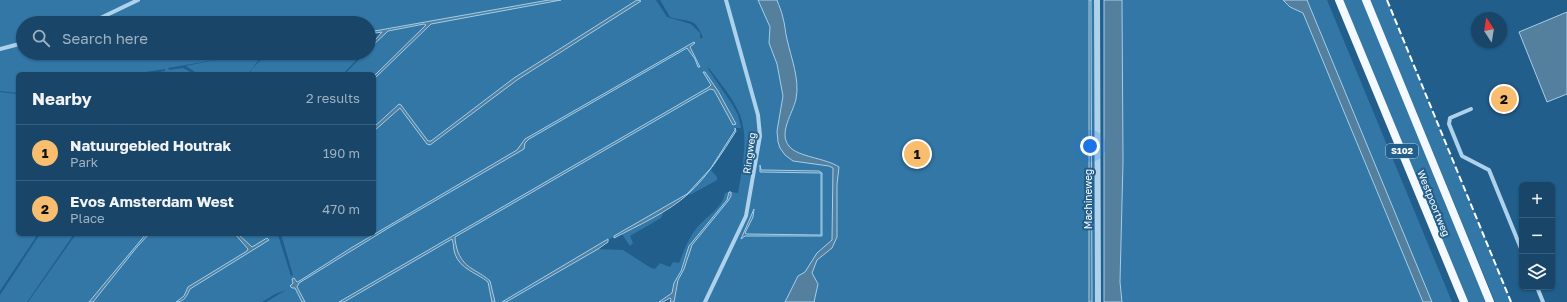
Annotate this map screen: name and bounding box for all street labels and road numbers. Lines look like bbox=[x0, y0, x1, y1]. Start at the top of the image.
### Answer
street label: Ringweg bbox=[740, 132, 758, 174]
road number: S102 bbox=[1386, 144, 1418, 158]
street label: Westpoortweg bbox=[1415, 168, 1453, 238]
street label: Machineweg bbox=[1082, 169, 1094, 229]

